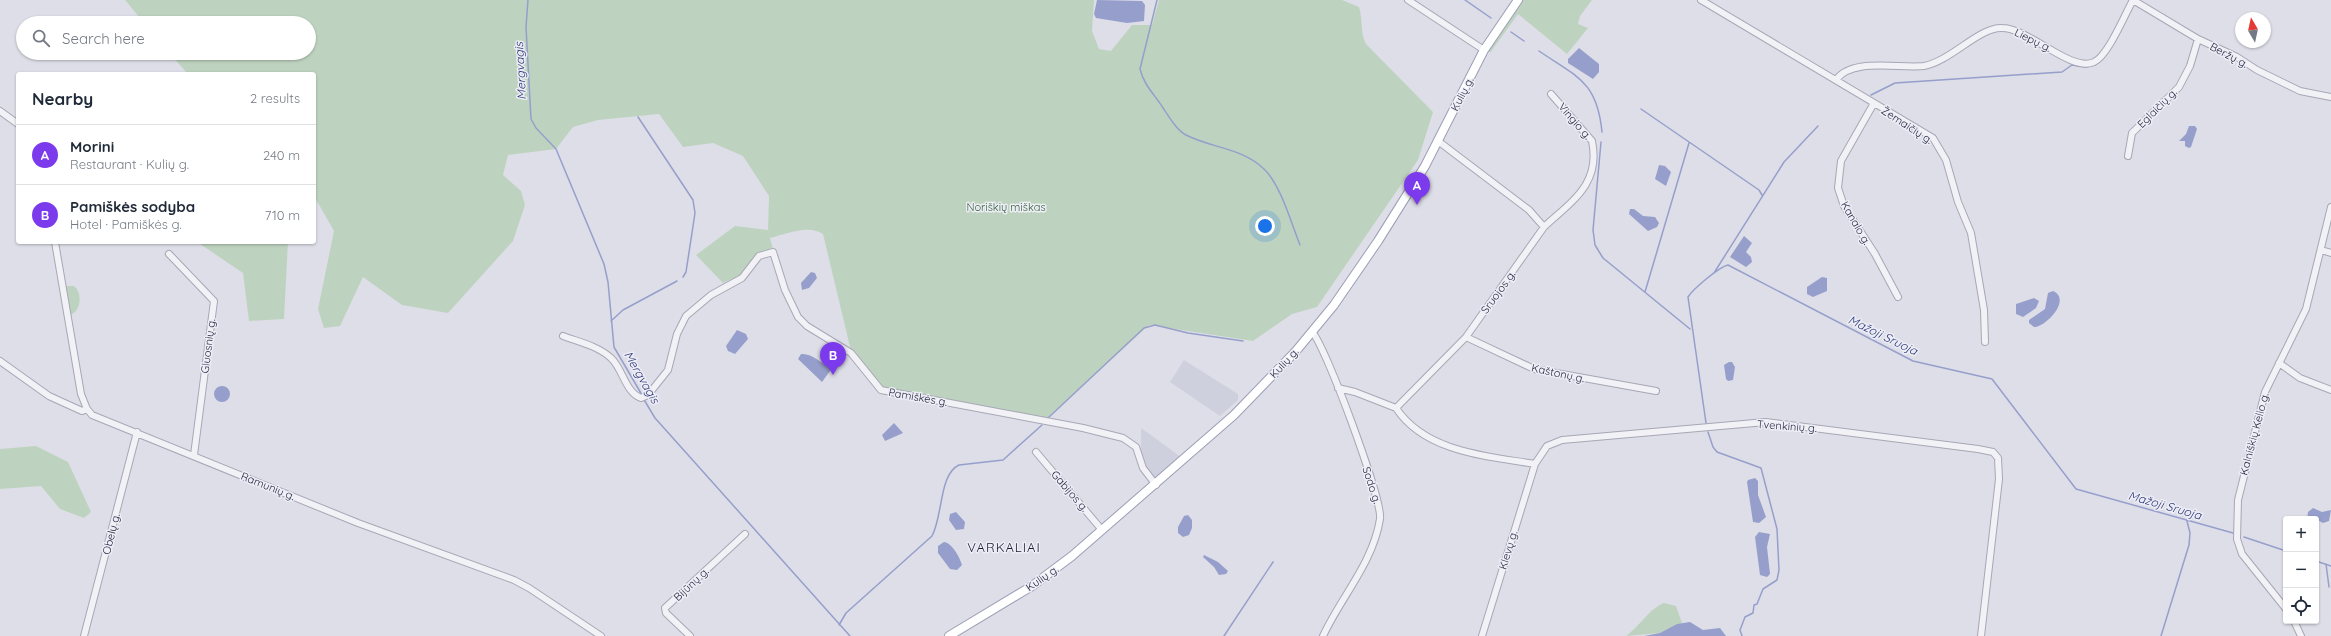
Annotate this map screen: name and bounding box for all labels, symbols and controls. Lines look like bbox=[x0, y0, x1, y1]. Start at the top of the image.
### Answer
north arrow bbox=[2235, 12, 2271, 48]
search box bbox=[16, 16, 316, 60]
street label: Liepų g. bbox=[2012, 25, 2054, 55]
icon: search bbox=[30, 27, 52, 49]
text: Search here bbox=[62, 29, 145, 48]
street label: Beržų g. bbox=[2208, 39, 2250, 71]
water label: Mergvagis bbox=[511, 40, 529, 100]
street label: Kulių g. bbox=[1447, 75, 1477, 113]
street label: Eglaičių g. bbox=[2134, 85, 2180, 131]
text: Nearby bbox=[32, 88, 93, 109]
text: 2 results bbox=[250, 90, 300, 106]
street label: Vingio g. bbox=[1555, 100, 1595, 142]
street label: Žemaičių g. bbox=[1879, 103, 1935, 147]
text: Morini bbox=[70, 137, 114, 156]
text: A bbox=[41, 147, 49, 163]
text: 240 m bbox=[263, 147, 300, 163]
text: Restaurant · Kulių g. bbox=[70, 156, 189, 172]
pin: A bbox=[1404, 172, 1430, 205]
text: Pamiškės sodyba bbox=[70, 197, 195, 216]
street label: Kanalo g. bbox=[1838, 199, 1874, 247]
park label: Noriškių miškas bbox=[966, 200, 1046, 214]
text: B bbox=[41, 207, 49, 223]
text: 710 m bbox=[265, 207, 300, 223]
text: Hotel · Pamiškės g. bbox=[70, 216, 182, 232]
your location bbox=[1255, 216, 1275, 236]
street label: Sruojos g. bbox=[1478, 268, 1518, 316]
water label: Mažoji Sruoja bbox=[1846, 312, 1921, 359]
street label: Gluosnių g. bbox=[198, 318, 218, 374]
pin: B bbox=[820, 342, 846, 375]
street label: Kulių g. bbox=[1266, 345, 1302, 381]
water label: Mergvagis bbox=[621, 348, 664, 407]
street label: Kaštonų g. bbox=[1530, 361, 1586, 385]
street label: Pamiškės g. bbox=[887, 385, 949, 409]
street label: Kalniškių Kelio g. bbox=[2236, 391, 2272, 477]
street label: Tvenkinių g. bbox=[1757, 417, 1817, 435]
street label: Sodo g. bbox=[1359, 465, 1385, 505]
street label: Gabijos g. bbox=[1048, 467, 1092, 515]
street label: Ramunių g. bbox=[239, 469, 297, 503]
water label: Mažoji Sruoja bbox=[2127, 487, 2204, 523]
street label: Obelų g. bbox=[99, 512, 123, 556]
map controls bbox=[2283, 516, 2319, 624]
button: + bbox=[2283, 516, 2319, 552]
street label: Klevų g. bbox=[1495, 529, 1521, 571]
district label: VARKALIAI bbox=[967, 539, 1041, 555]
button: − bbox=[2283, 552, 2319, 588]
street label: Kulių g. bbox=[1023, 562, 1061, 594]
street label: Bijūnų g. bbox=[670, 564, 712, 604]
button: locate bbox=[2283, 588, 2319, 624]

